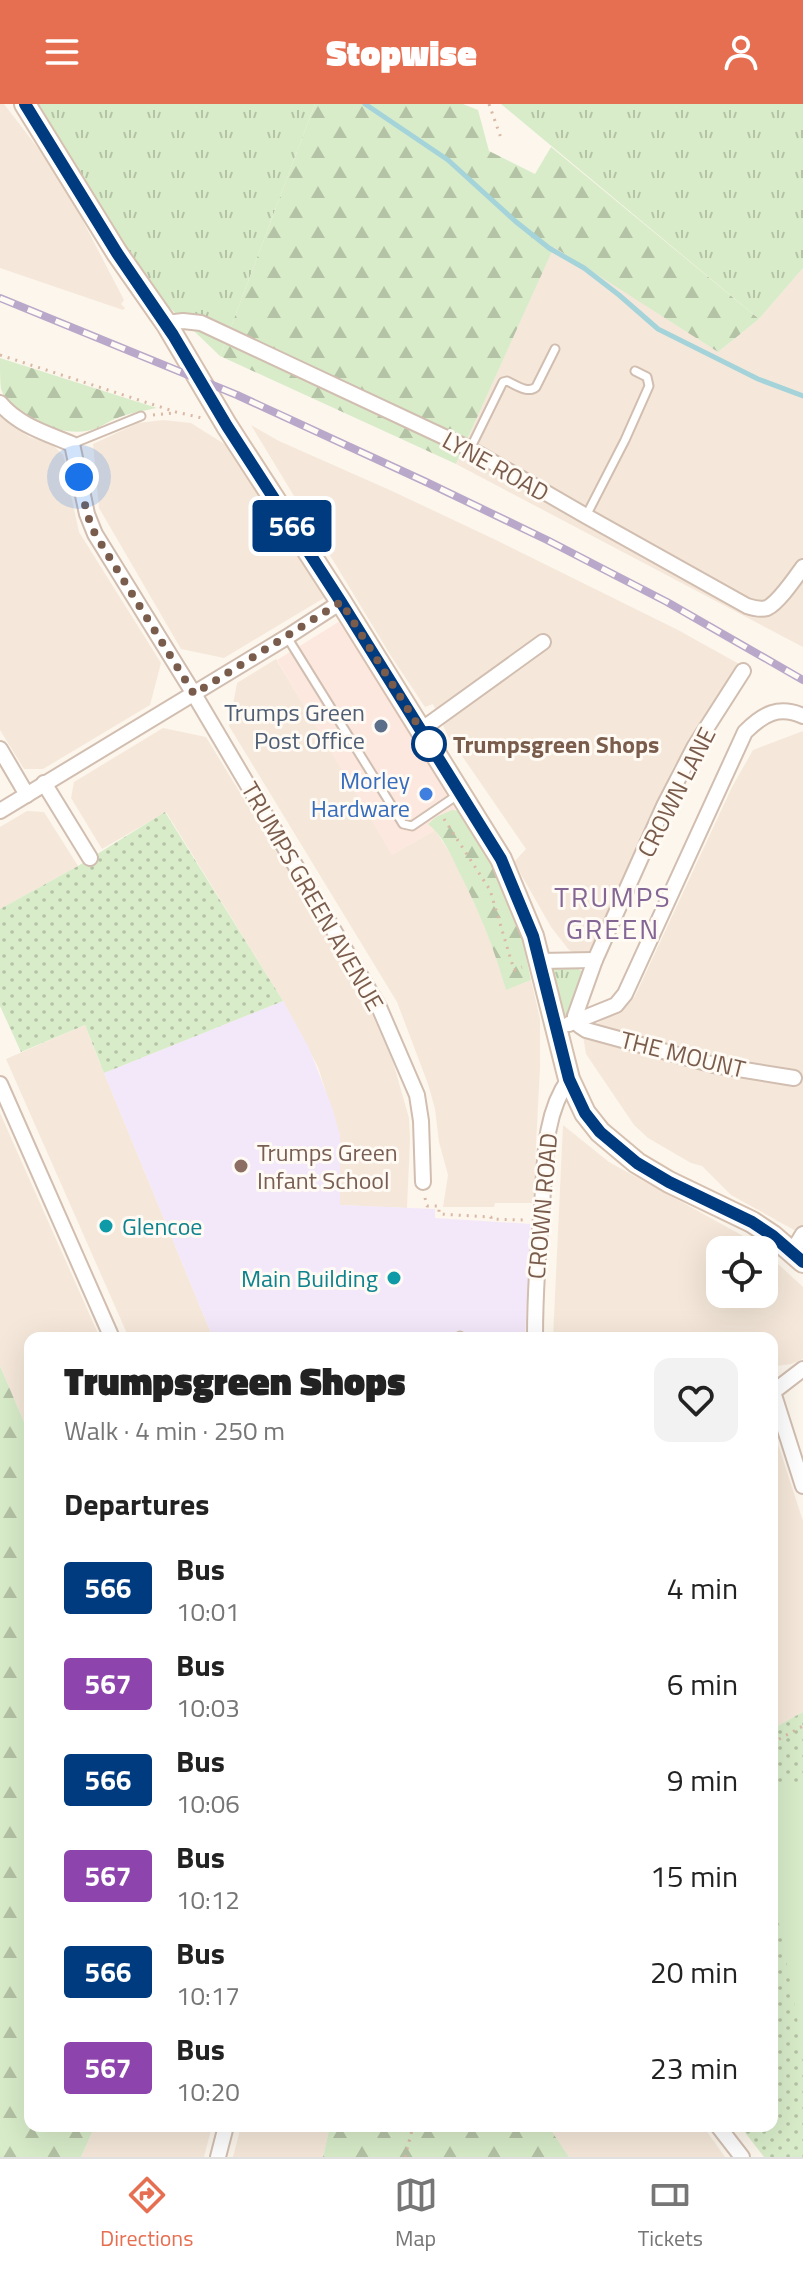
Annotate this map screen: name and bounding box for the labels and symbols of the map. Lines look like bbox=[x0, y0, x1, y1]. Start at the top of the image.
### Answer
street label: LYNE ROAD bbox=[436, 422, 556, 510]
your location bbox=[59, 457, 99, 497]
line badge: 566 bbox=[246, 500, 338, 552]
place label: Trumps Green Post Office bbox=[224, 694, 365, 758]
marker: Trumps Green Post Office bbox=[372, 717, 390, 735]
street label: CROWN LANE bbox=[628, 721, 724, 863]
place label: Trumpsgreen Shops bbox=[453, 726, 659, 762]
marker: Trumpsgreen Shops bbox=[412, 727, 446, 761]
place label: Morley Hardware bbox=[311, 762, 410, 826]
street label: TRUMPS GREEN AVENUE bbox=[233, 775, 393, 1017]
marker: Morley Hardware bbox=[417, 785, 435, 803]
district label: TRUMPS GREEN bbox=[554, 875, 672, 950]
street label: THE MOUNT bbox=[617, 1021, 750, 1087]
street label: CROWN ROAD bbox=[518, 1131, 566, 1281]
place label: Trumps Green Infant School bbox=[257, 1134, 398, 1198]
marker: Trumps Green Infant School bbox=[232, 1157, 250, 1175]
place label: Glencoe bbox=[122, 1208, 202, 1244]
marker: Glencoe bbox=[97, 1217, 115, 1235]
place label: Main Building bbox=[241, 1260, 378, 1296]
marker: Main Building bbox=[385, 1269, 403, 1287]

